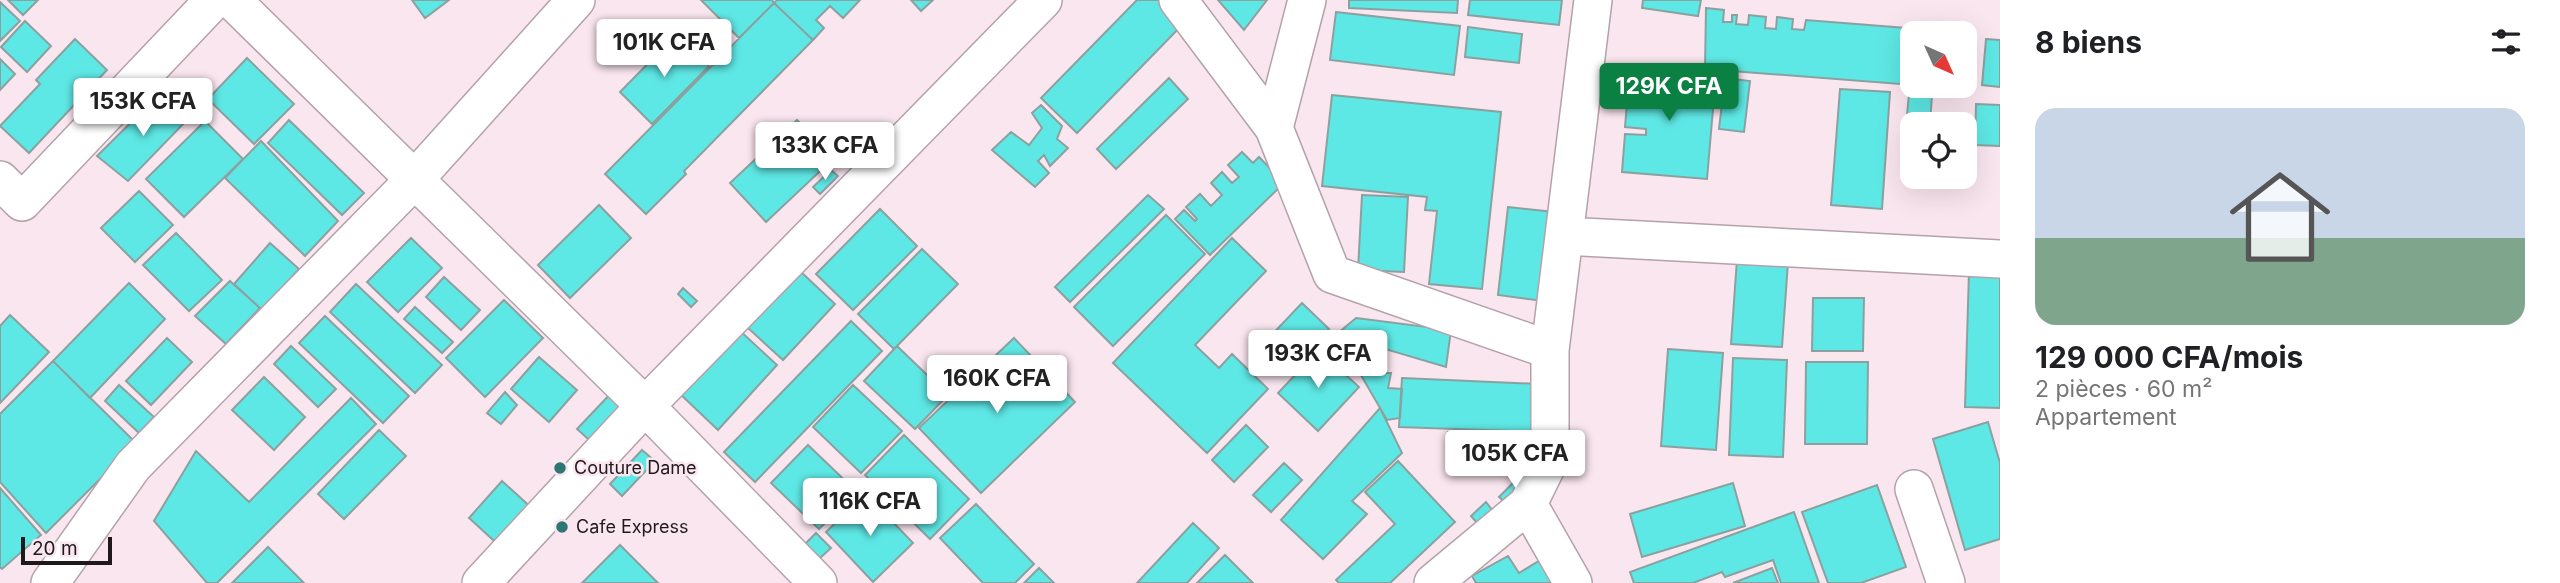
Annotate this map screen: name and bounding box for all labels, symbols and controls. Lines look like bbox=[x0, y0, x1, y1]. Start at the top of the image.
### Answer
pin: 101K CFA bbox=[592, 20, 736, 79]
north arrow bbox=[1900, 21, 1978, 98]
map controls bbox=[1900, 21, 1977, 189]
icon: filters bbox=[2487, 23, 2525, 61]
text: 8 biens bbox=[2035, 24, 2142, 60]
text: 101K CFA bbox=[613, 28, 715, 56]
pin: 129K CFA bbox=[1597, 64, 1741, 123]
text: 129K CFA bbox=[1616, 72, 1722, 100]
pin: 153K CFA bbox=[71, 78, 215, 138]
text: 153K CFA bbox=[89, 87, 197, 115]
button: locate bbox=[1900, 112, 1977, 189]
pin: 133K CFA bbox=[753, 122, 897, 182]
text: 133K CFA bbox=[771, 131, 879, 159]
icon: home bbox=[2217, 154, 2343, 280]
pin: 193K CFA bbox=[1246, 330, 1390, 390]
text: 193K CFA bbox=[1264, 339, 1372, 367]
text: 129 000 CFA/mois bbox=[2035, 339, 2303, 375]
pin: 160K CFA bbox=[925, 356, 1069, 415]
text: 160K CFA bbox=[943, 364, 1051, 392]
text: 2 pièces · 60 m² bbox=[2035, 375, 2212, 403]
text: Appartement bbox=[2035, 403, 2177, 431]
pin: 105K CFA bbox=[1443, 430, 1587, 490]
text: 105K CFA bbox=[1461, 439, 1569, 467]
place label: Couture Dame bbox=[574, 457, 697, 478]
marker: Couture Dame bbox=[552, 460, 568, 476]
pin: 116K CFA bbox=[798, 478, 942, 538]
text: 116K CFA bbox=[819, 487, 921, 515]
place label: Cafe Express bbox=[576, 516, 689, 537]
marker: Cafe Express bbox=[554, 519, 570, 535]
scale bar bbox=[21, 534, 112, 566]
text: 20 m bbox=[32, 537, 78, 560]

